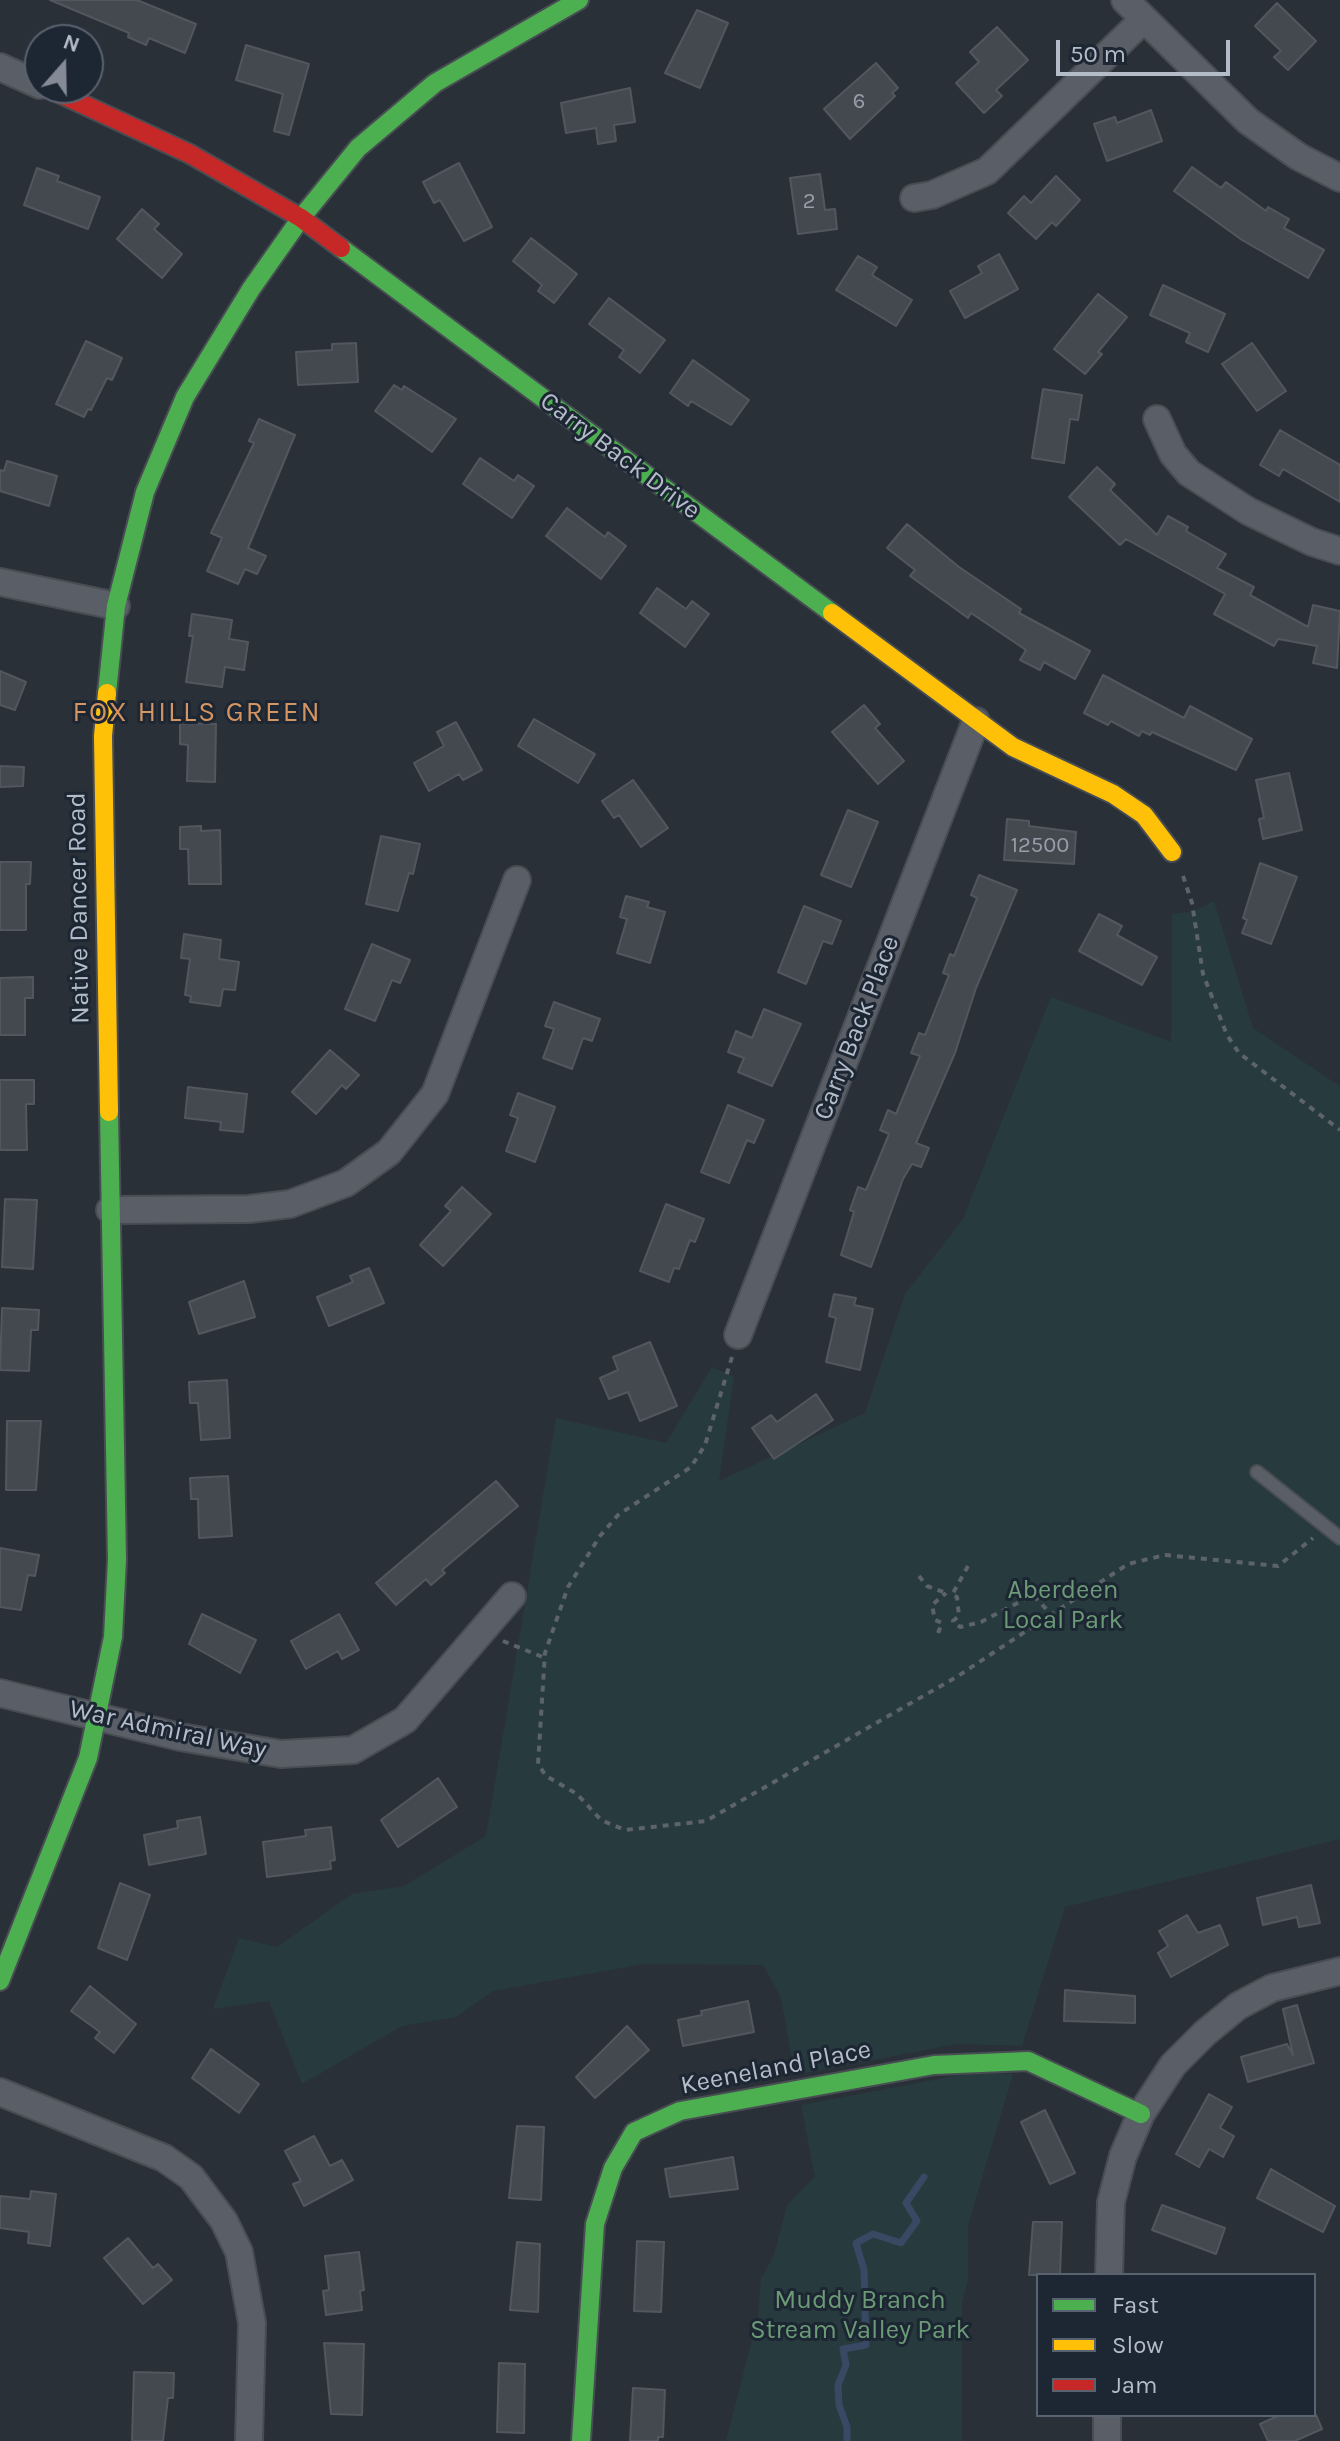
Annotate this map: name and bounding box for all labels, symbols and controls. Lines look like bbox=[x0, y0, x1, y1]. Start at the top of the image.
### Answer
north arrow bbox=[24, 24, 104, 104]
scale bar bbox=[1060, 24, 1234, 74]
text: N bbox=[60, 28, 83, 58]
text: 50 m bbox=[1070, 40, 1126, 68]
house number: 6 bbox=[853, 89, 865, 115]
house number: 2 bbox=[803, 189, 815, 215]
street label: Carry Back Drive bbox=[534, 386, 706, 526]
district label: FOX HILLS GREEN bbox=[72, 696, 322, 730]
street label: Native Dancer Road bbox=[61, 792, 97, 1024]
house number: 12500 bbox=[1011, 833, 1069, 859]
street label: Carry Back Place bbox=[808, 931, 906, 1125]
park label: Aberdeen Local Park bbox=[1003, 1575, 1123, 1636]
street label: War Admiral Way bbox=[67, 1694, 269, 1766]
street label: Keeneland Place bbox=[678, 2034, 874, 2102]
legend bbox=[1036, 2273, 1316, 2417]
park label: Muddy Branch Stream Valley Park bbox=[750, 2285, 970, 2346]
text: Fast bbox=[1112, 2291, 1159, 2319]
text: Slow bbox=[1112, 2331, 1164, 2359]
text: Jam bbox=[1112, 2371, 1157, 2399]

